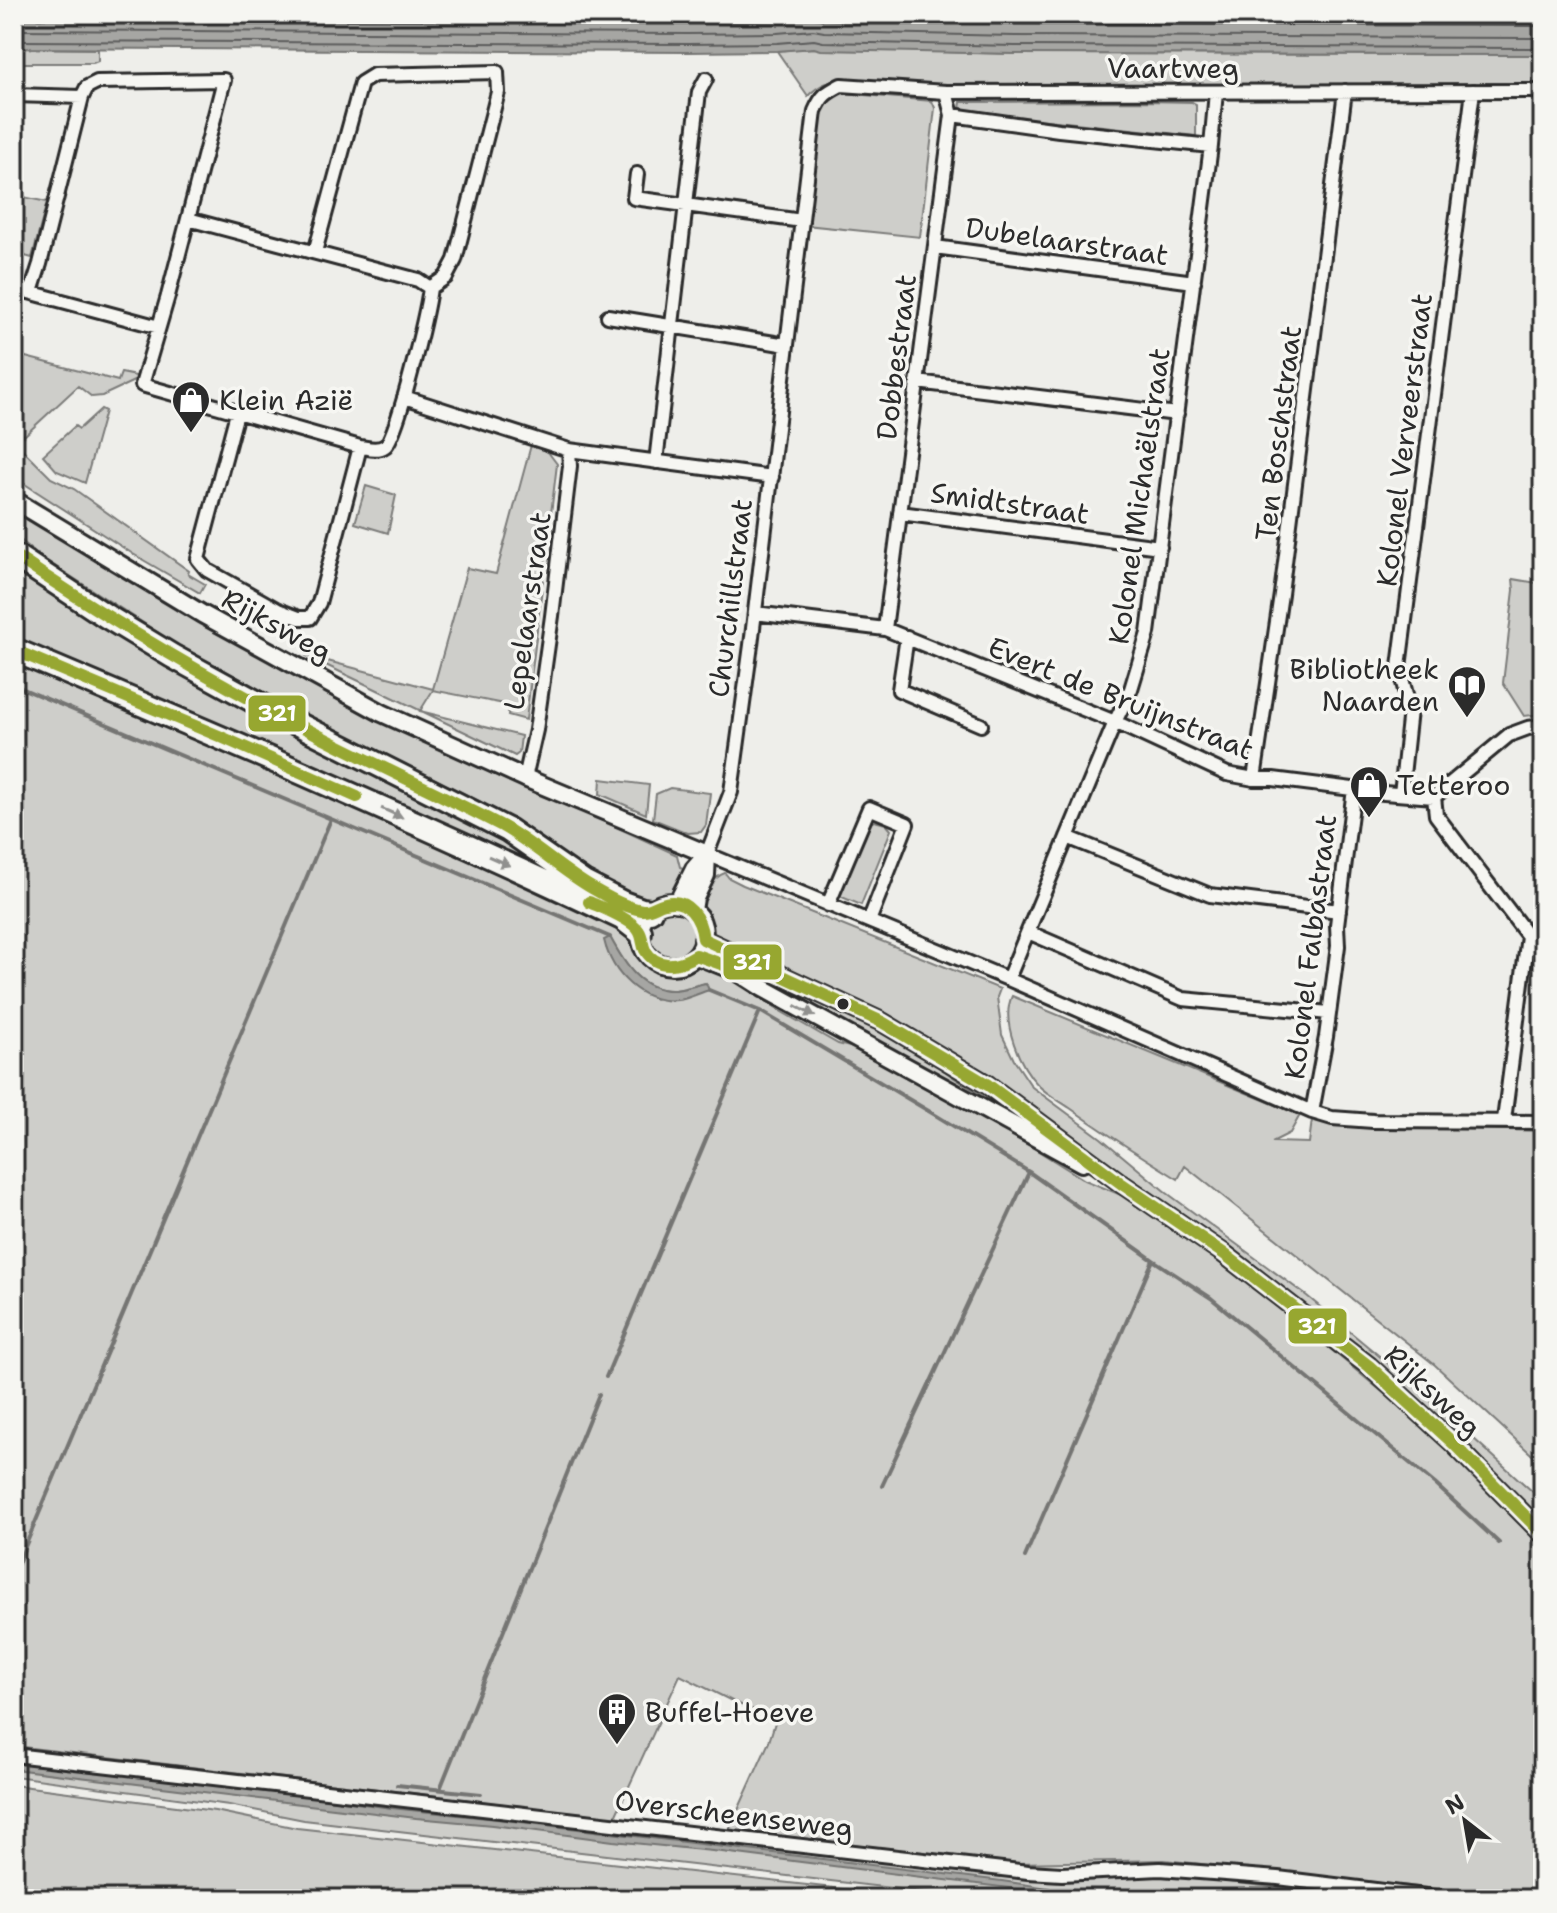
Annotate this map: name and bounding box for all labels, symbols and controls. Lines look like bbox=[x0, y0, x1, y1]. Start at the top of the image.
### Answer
street label: Vaartweg bbox=[1107, 49, 1239, 87]
street label: Dubelaarstraat bbox=[963, 208, 1171, 274]
street label: Dobbestraat bbox=[867, 272, 925, 442]
street label: Kolonel Verveerstraat bbox=[1367, 291, 1441, 589]
street label: Ten Boschstraat bbox=[1246, 323, 1310, 543]
street label: Kolonel Michaëlstraat bbox=[1099, 345, 1179, 647]
shop icon: Klein Azië bbox=[170, 379, 212, 434]
place label: Klein Azië bbox=[219, 381, 353, 419]
street label: Smidtstraat bbox=[928, 473, 1092, 533]
street label: Churchillstraat bbox=[699, 496, 761, 700]
street label: Lepelaarstraat bbox=[494, 509, 560, 713]
street label: Rijksweg bbox=[215, 579, 339, 671]
street label: Evert de Bruijnstraat bbox=[983, 627, 1259, 769]
place label: Bibliotheek Naarden bbox=[1290, 650, 1439, 720]
library icon: Bibliotheek Naarden bbox=[1446, 664, 1488, 719]
line badge: 321 bbox=[247, 694, 307, 733]
text: 321 bbox=[257, 699, 297, 728]
shop icon: Tetteroo bbox=[1348, 764, 1390, 819]
place label: Tetteroo bbox=[1397, 766, 1510, 804]
one-way arrow bbox=[381, 806, 404, 820]
street label: Kolonel Falbastraat bbox=[1275, 812, 1345, 1082]
one-way arrow bbox=[487, 854, 511, 868]
line badge: 321 bbox=[722, 943, 783, 981]
text: 321 bbox=[732, 948, 772, 977]
unlabelled marker bbox=[835, 996, 851, 1012]
one-way arrow bbox=[794, 1004, 816, 1018]
line badge: 321 bbox=[1287, 1307, 1348, 1345]
text: 321 bbox=[1297, 1312, 1337, 1341]
street label: Rijksweg bbox=[1376, 1336, 1490, 1446]
building icon: Buffel-Hoeve bbox=[596, 1691, 638, 1746]
place label: Buffel-Hoeve bbox=[645, 1693, 815, 1731]
street label: Overscheenseweg bbox=[613, 1781, 855, 1847]
north arrow bbox=[1425, 1781, 1505, 1861]
text: N bbox=[1440, 1787, 1470, 1821]

